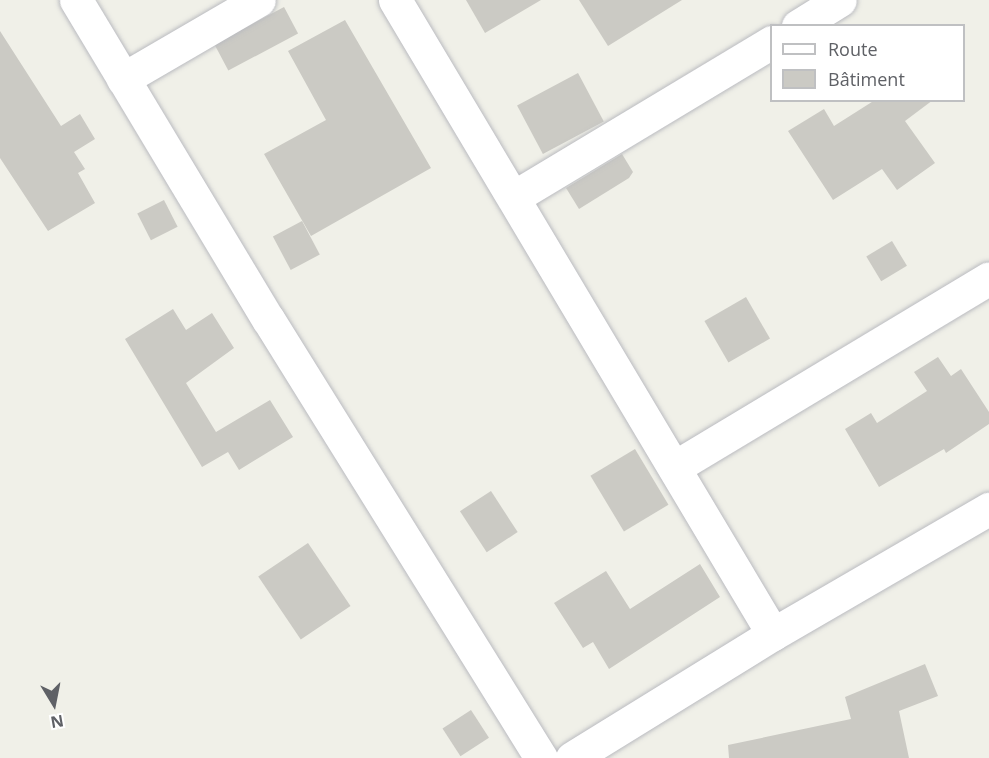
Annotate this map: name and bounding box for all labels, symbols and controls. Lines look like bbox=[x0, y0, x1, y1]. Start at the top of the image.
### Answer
legend bbox=[770, 24, 965, 102]
text: Route bbox=[828, 37, 878, 61]
text: Bâtiment bbox=[828, 67, 905, 91]
north arrow bbox=[24, 674, 84, 734]
text: N bbox=[49, 710, 65, 734]

